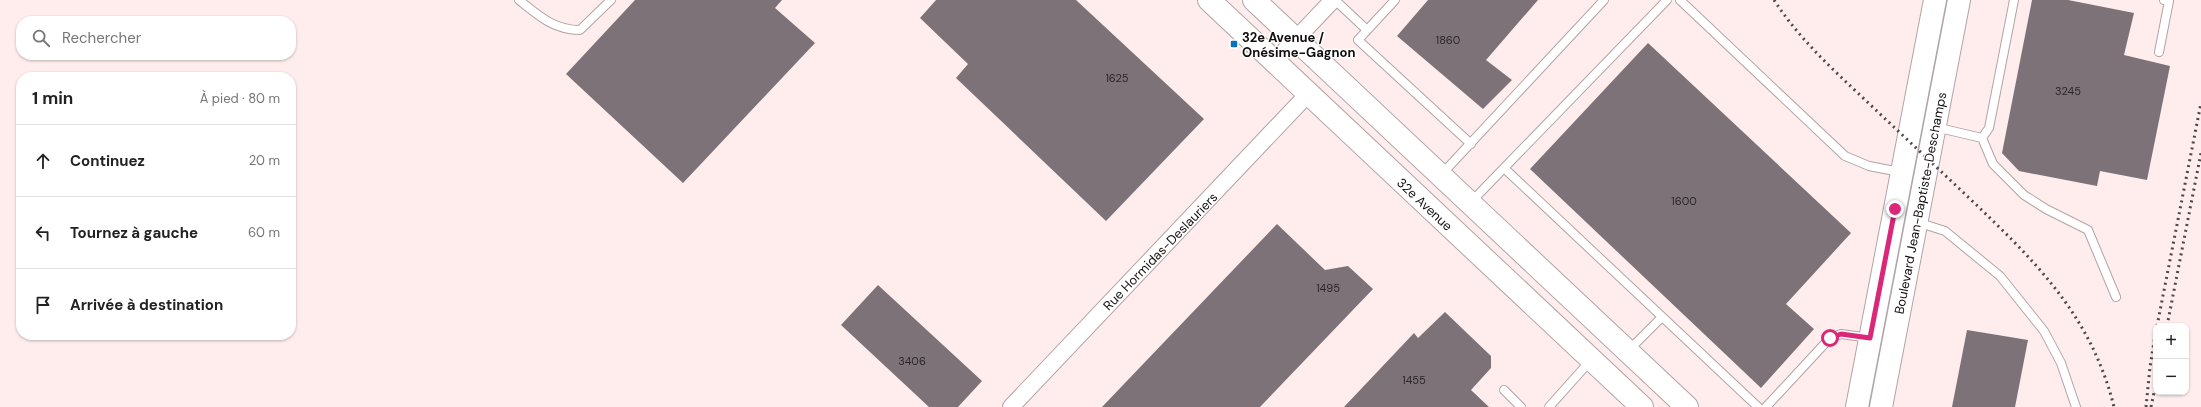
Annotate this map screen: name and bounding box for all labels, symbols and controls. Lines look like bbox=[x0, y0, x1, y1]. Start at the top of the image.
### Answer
search box bbox=[16, 16, 296, 60]
icon: search bbox=[30, 27, 52, 49]
text: Rechercher bbox=[62, 28, 141, 48]
place label: 32e Avenue / Onésime-Gagnon bbox=[1242, 29, 1356, 61]
house number: 1860 bbox=[1436, 33, 1460, 47]
marker: 32e Avenue / Onésime-Gagnon bbox=[1229, 39, 1239, 49]
house number: 1625 bbox=[1105, 71, 1129, 85]
house number: 3245 bbox=[2055, 84, 2081, 98]
text: 1 min bbox=[32, 87, 73, 109]
text: À pied · 80 m bbox=[200, 90, 280, 107]
street label: Boulevard Jean-Baptiste-Deschamps bbox=[1891, 91, 1950, 316]
icon: ahead bbox=[32, 150, 54, 172]
text: Continuez bbox=[70, 151, 145, 171]
text: 20 m bbox=[249, 152, 280, 169]
street label: 32e Avenue bbox=[1393, 174, 1456, 234]
street label: Rue Hormidas-Deslauriers bbox=[1099, 189, 1221, 314]
house number: 1600 bbox=[1671, 194, 1697, 208]
route end bbox=[1886, 200, 1904, 218]
icon: left bbox=[32, 222, 54, 244]
text: Tournez à gauche bbox=[70, 223, 198, 243]
text: 60 m bbox=[248, 224, 280, 241]
house number: 1495 bbox=[1316, 281, 1340, 295]
icon: arrive bbox=[32, 294, 54, 316]
text: Arrivée à destination bbox=[70, 295, 223, 315]
map controls bbox=[2153, 323, 2189, 395]
button: + bbox=[2153, 323, 2189, 359]
route start bbox=[1821, 329, 1839, 347]
house number: 3406 bbox=[898, 354, 926, 368]
button: − bbox=[2153, 359, 2189, 395]
house number: 1455 bbox=[1402, 373, 1426, 387]

